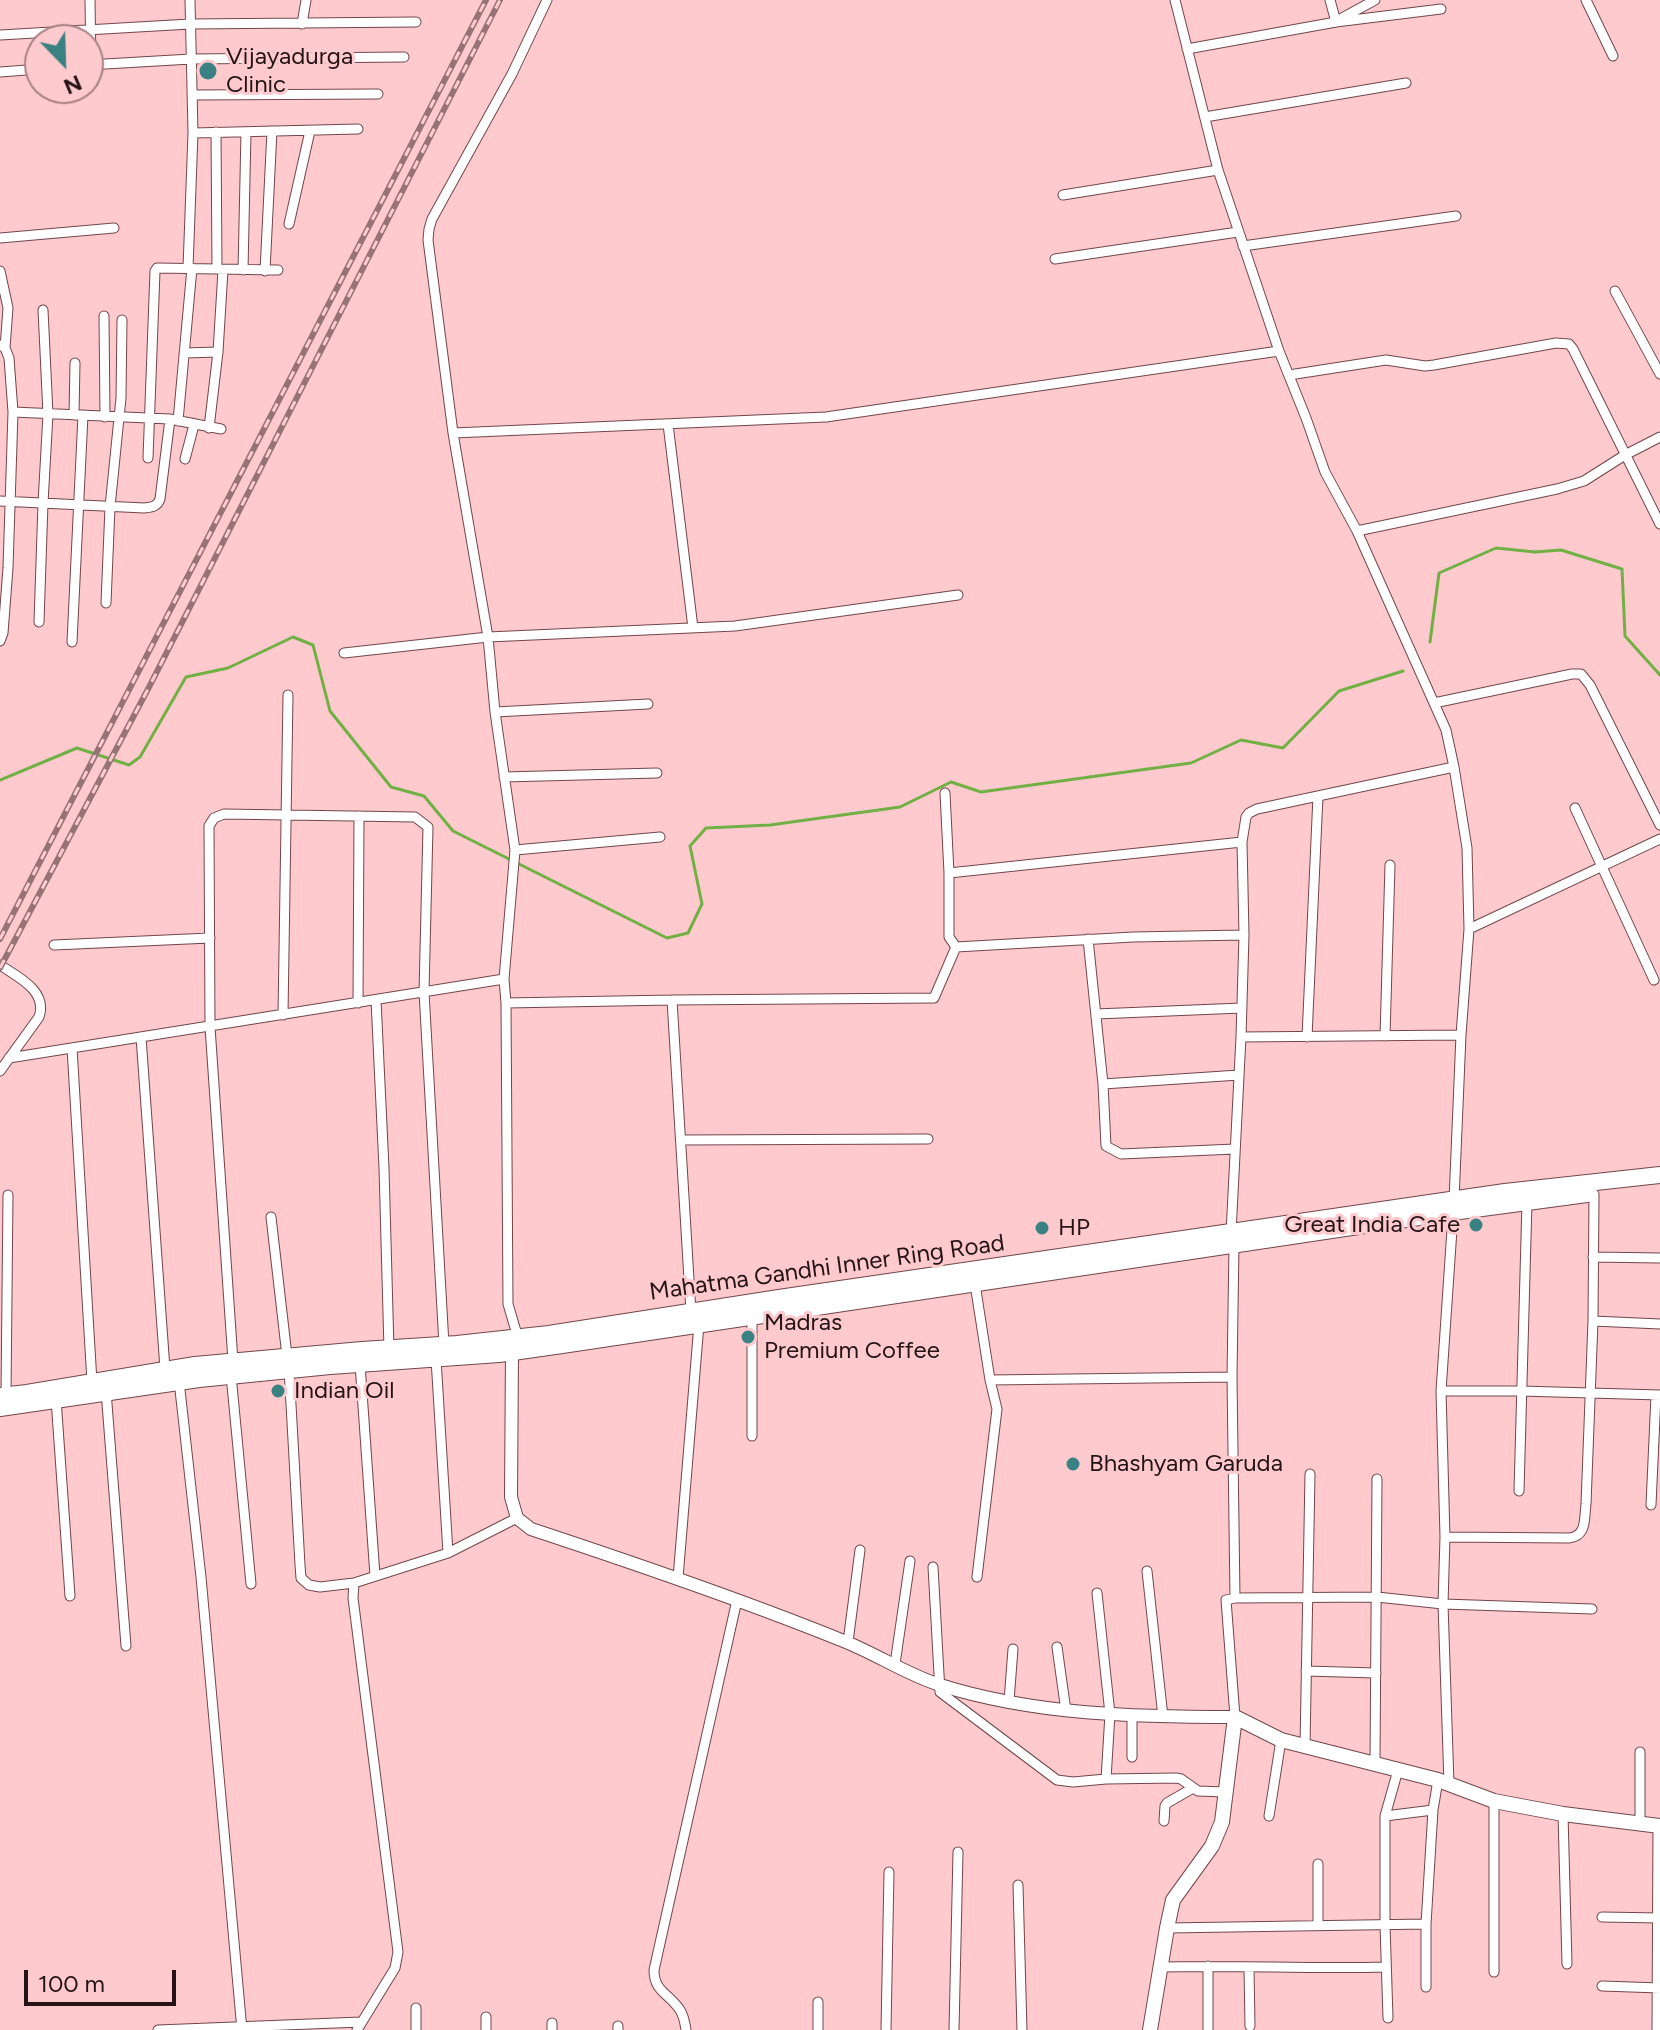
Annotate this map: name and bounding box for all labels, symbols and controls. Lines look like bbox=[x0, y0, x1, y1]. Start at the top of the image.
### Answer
north arrow bbox=[24, 24, 104, 104]
place label: Vijayadurga Clinic bbox=[226, 43, 353, 99]
marker: Vijayadurga Clinic bbox=[197, 60, 219, 82]
text: N bbox=[60, 69, 86, 100]
place label: Great India Cafe bbox=[1284, 1211, 1460, 1239]
place label: HP bbox=[1058, 1214, 1090, 1242]
marker: Great India Cafe bbox=[1467, 1216, 1485, 1234]
marker: HP bbox=[1033, 1219, 1051, 1237]
street label: Mahatma Gandhi Inner Ring Road bbox=[648, 1229, 1006, 1307]
place label: Madras Premium Coffee bbox=[764, 1309, 940, 1365]
marker: Madras Premium Coffee bbox=[739, 1328, 757, 1346]
place label: Indian Oil bbox=[294, 1377, 395, 1405]
marker: Indian Oil bbox=[269, 1382, 287, 1400]
place label: Bhashyam Garuda bbox=[1089, 1450, 1283, 1478]
marker: Bhashyam Garuda bbox=[1064, 1455, 1082, 1473]
scale bar bbox=[28, 1954, 180, 2004]
text: 100 m bbox=[38, 1969, 105, 1998]

